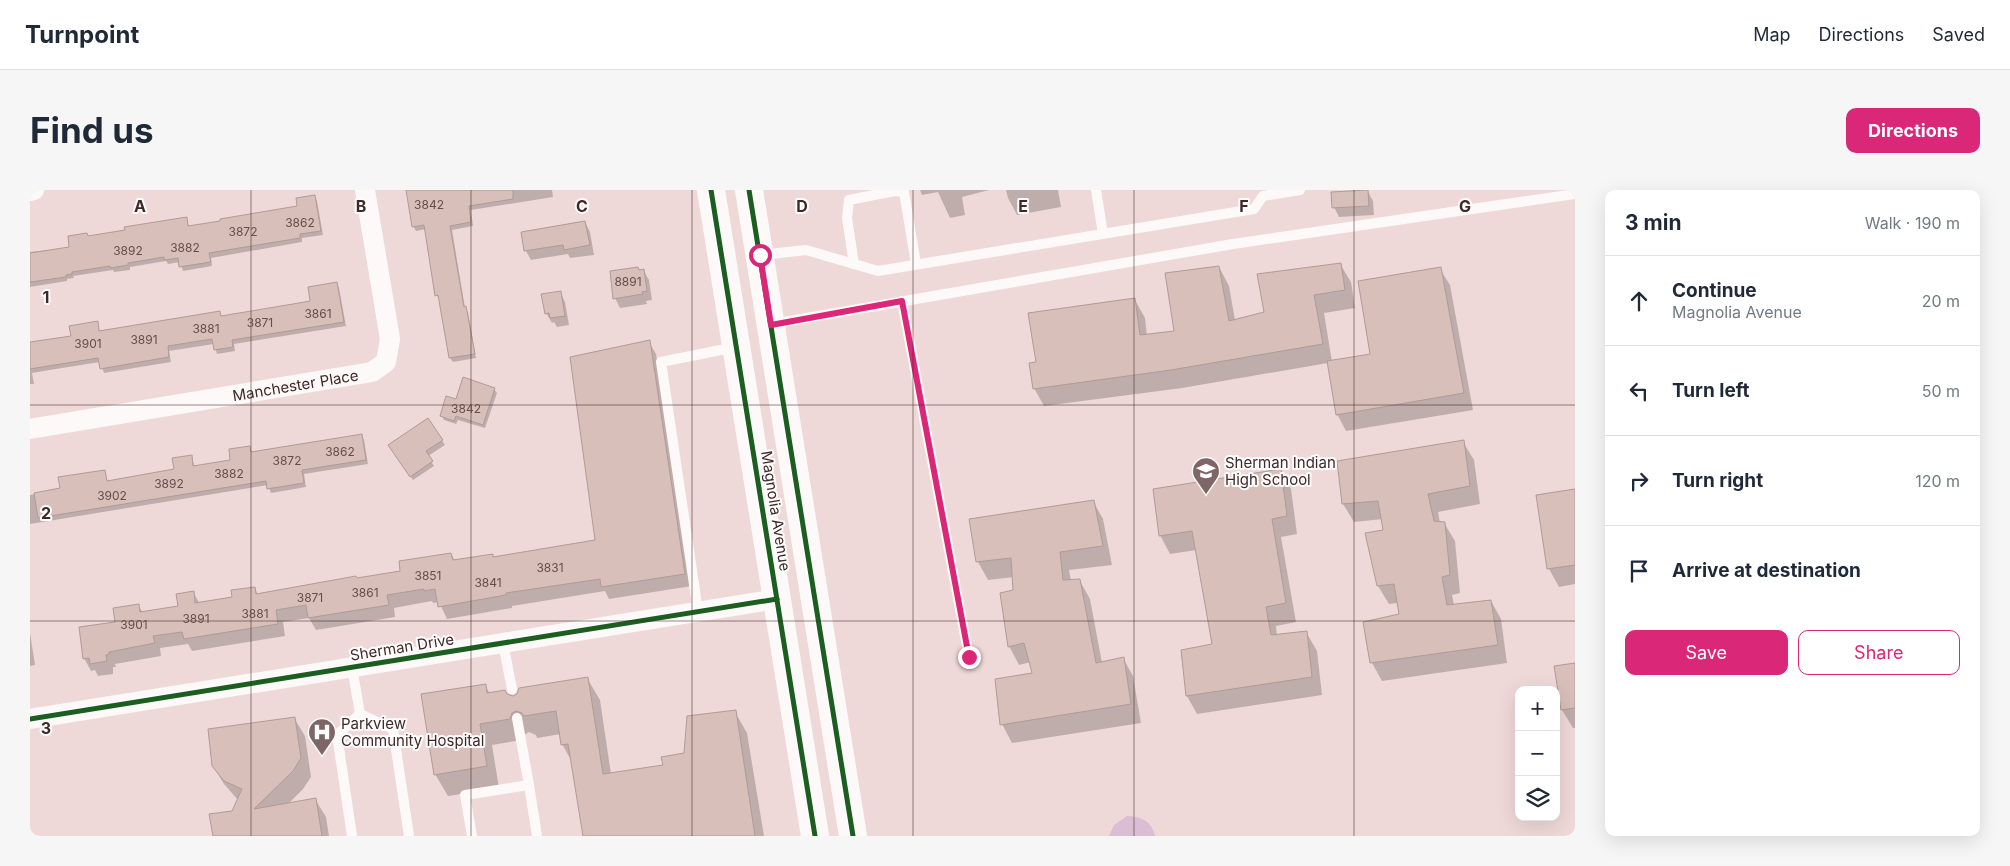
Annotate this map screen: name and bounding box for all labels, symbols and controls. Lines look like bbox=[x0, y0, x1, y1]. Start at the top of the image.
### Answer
text: Turnpoint bbox=[25, 20, 139, 49]
text: Map bbox=[1753, 24, 1791, 45]
text: Directions bbox=[1819, 24, 1904, 45]
text: Saved bbox=[1932, 24, 1985, 45]
button: Directions bbox=[1846, 108, 1980, 153]
text: Find us bbox=[30, 109, 154, 151]
text: A bbox=[134, 196, 146, 216]
text: B bbox=[356, 196, 366, 216]
text: C bbox=[576, 196, 588, 216]
text: D bbox=[796, 196, 808, 216]
text: E bbox=[1018, 196, 1028, 216]
text: F bbox=[1239, 196, 1249, 216]
text: G bbox=[1459, 196, 1471, 216]
house number: 3842 bbox=[414, 197, 444, 212]
text: 3 min bbox=[1625, 210, 1681, 235]
text: Walk · 190 m bbox=[1865, 213, 1960, 233]
house number: 3862 bbox=[285, 215, 315, 230]
house number: 3872 bbox=[229, 224, 257, 239]
house number: 3882 bbox=[170, 240, 200, 255]
house number: 3892 bbox=[113, 243, 143, 258]
route start bbox=[749, 244, 772, 267]
house number: 8891 bbox=[614, 274, 642, 289]
text: Continue bbox=[1672, 279, 1757, 302]
text: 1 bbox=[43, 287, 49, 307]
icon: ahead bbox=[1625, 287, 1653, 315]
text: 20 m bbox=[1922, 291, 1960, 311]
text: Magnolia Avenue bbox=[1672, 302, 1802, 322]
house number: 3861 bbox=[304, 306, 332, 321]
house number: 3871 bbox=[247, 315, 273, 330]
house number: 3881 bbox=[192, 321, 220, 336]
house number: 3891 bbox=[130, 332, 158, 347]
house number: 3901 bbox=[74, 336, 102, 351]
street label: Manchester Place bbox=[231, 365, 360, 405]
icon: left bbox=[1625, 377, 1653, 405]
text: Turn left bbox=[1672, 379, 1750, 402]
text: 50 m bbox=[1922, 381, 1960, 401]
house number: 3842 bbox=[451, 401, 481, 416]
house number: 3862 bbox=[325, 444, 355, 459]
street label: Magnolia Avenue bbox=[757, 449, 795, 573]
house number: 3872 bbox=[273, 453, 301, 468]
place label: Sherman Indian High School bbox=[1225, 453, 1336, 489]
school or university icon: Sherman Indian High School bbox=[1191, 456, 1221, 495]
house number: 3882 bbox=[214, 466, 244, 481]
icon: right bbox=[1625, 467, 1653, 495]
text: Turn right bbox=[1672, 469, 1763, 492]
text: 120 m bbox=[1915, 471, 1960, 491]
house number: 3892 bbox=[154, 476, 184, 491]
house number: 3902 bbox=[97, 488, 127, 503]
text: 2 bbox=[41, 503, 51, 523]
icon: arrive bbox=[1625, 557, 1653, 585]
text: Arrive at destination bbox=[1672, 559, 1861, 582]
house number: 3831 bbox=[536, 560, 564, 575]
house number: 3851 bbox=[414, 568, 442, 583]
house number: 3841 bbox=[474, 575, 502, 590]
house number: 3861 bbox=[351, 585, 379, 600]
house number: 3871 bbox=[297, 590, 323, 605]
house number: 3881 bbox=[241, 606, 269, 621]
house number: 3891 bbox=[182, 611, 210, 626]
house number: 3901 bbox=[120, 617, 148, 632]
street label: Sherman Drive bbox=[349, 629, 455, 665]
button: Save bbox=[1625, 630, 1788, 675]
button: Share bbox=[1798, 630, 1960, 675]
route end bbox=[958, 646, 981, 669]
map controls bbox=[1515, 686, 1560, 821]
button: + bbox=[1515, 686, 1560, 731]
place label: Parkview Community Hospital bbox=[341, 714, 484, 750]
hospital icon: Parkview Community Hospital bbox=[307, 717, 337, 756]
text: 3 bbox=[41, 718, 51, 738]
button: − bbox=[1515, 731, 1560, 776]
button: layers bbox=[1515, 776, 1560, 821]

